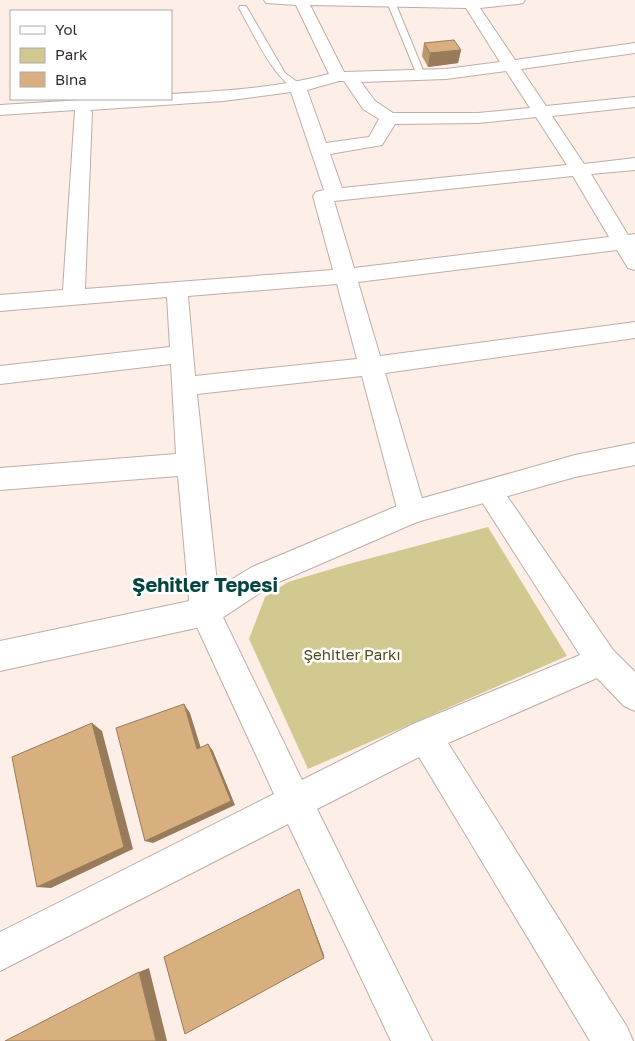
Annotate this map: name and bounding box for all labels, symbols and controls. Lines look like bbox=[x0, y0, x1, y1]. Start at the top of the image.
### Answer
legend bbox=[10, 10, 172, 100]
text: Yol bbox=[55, 20, 77, 38]
text: Park bbox=[55, 45, 88, 63]
text: Bina bbox=[55, 70, 87, 88]
district label: Şehitler Tepesi bbox=[132, 572, 278, 596]
park label: Şehitler Parkı bbox=[304, 645, 401, 663]

